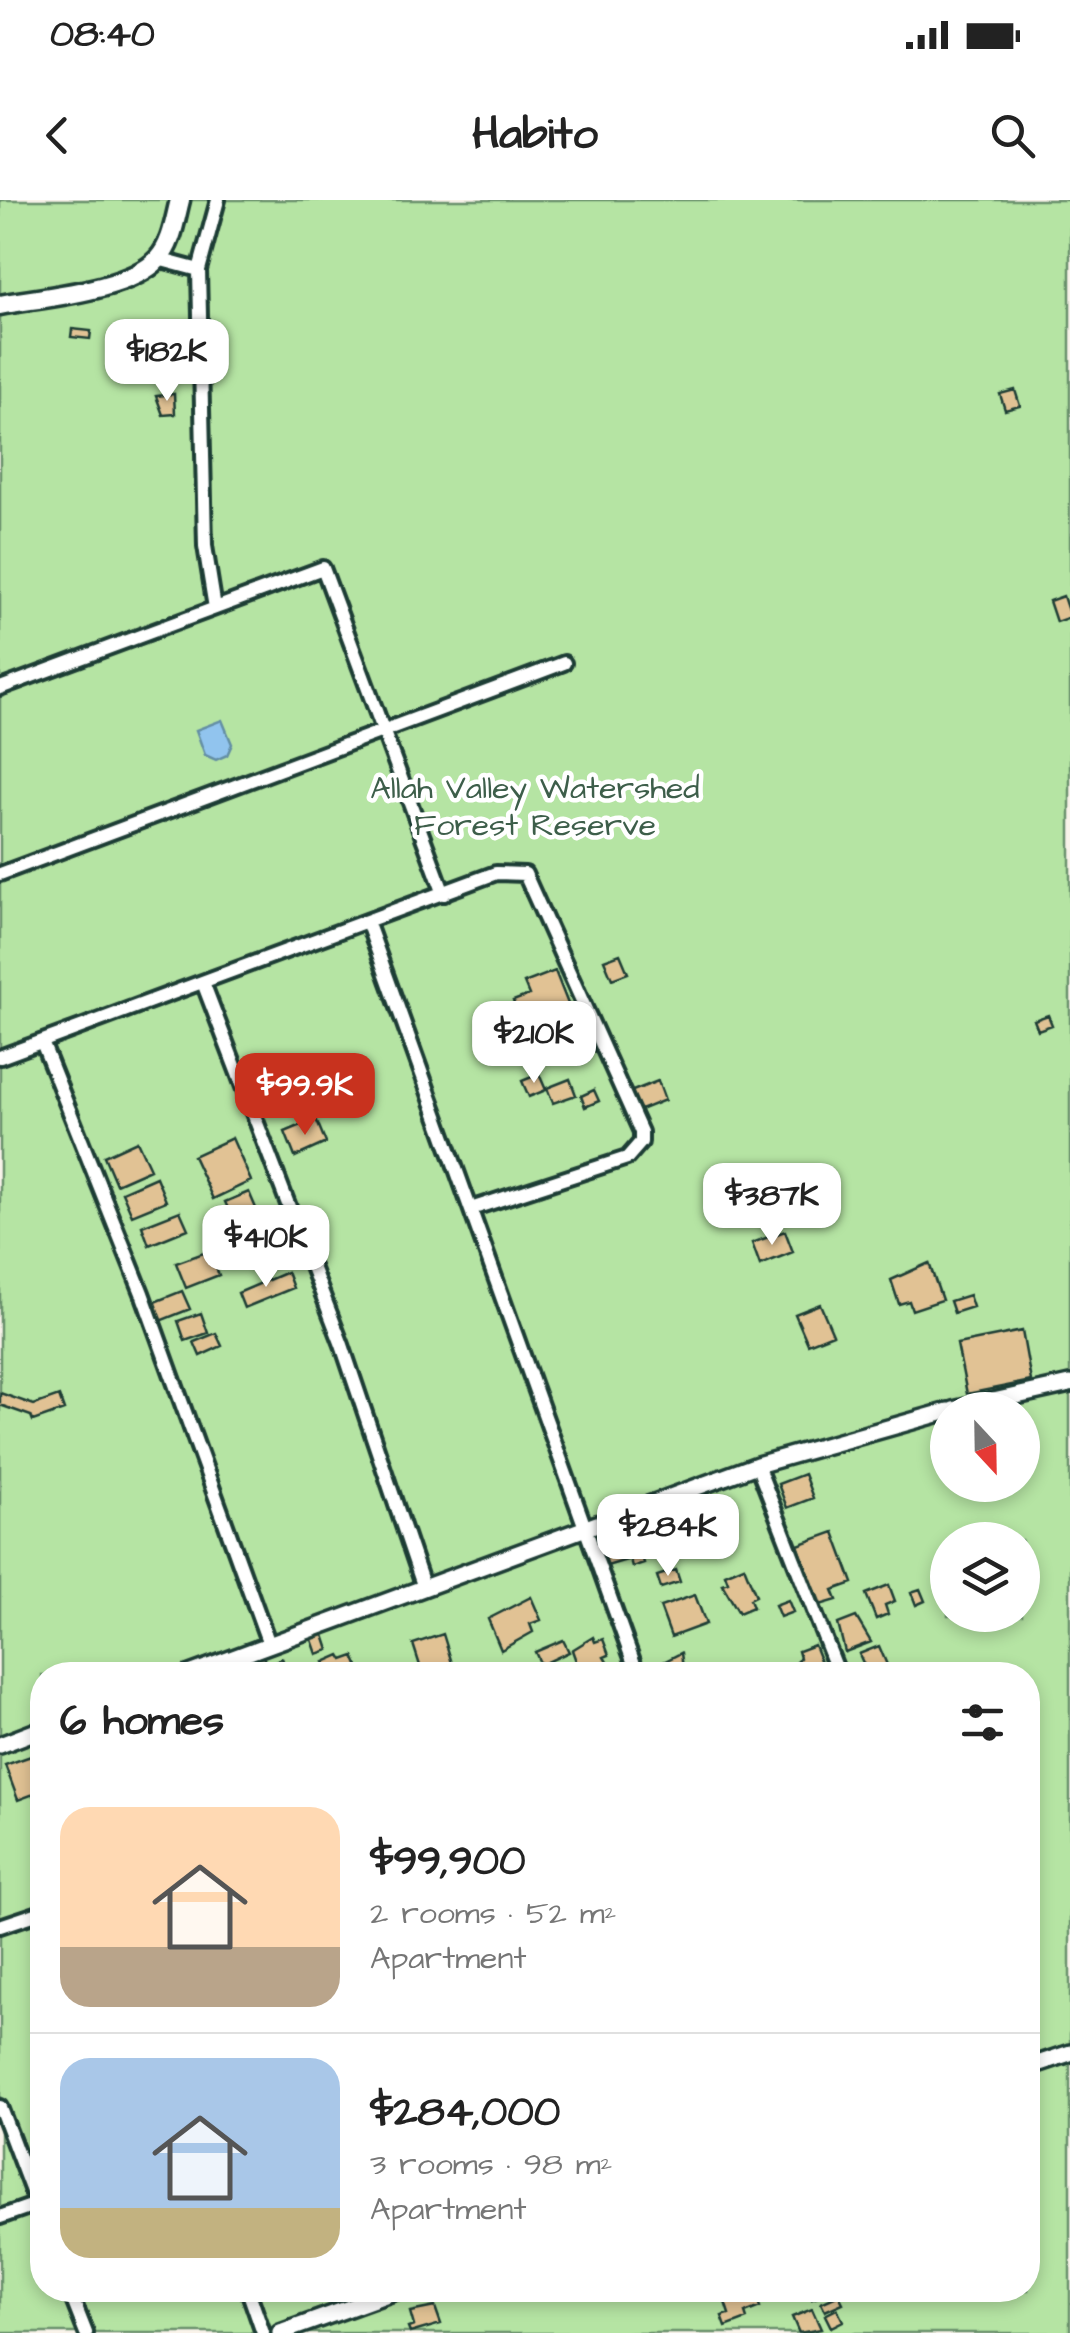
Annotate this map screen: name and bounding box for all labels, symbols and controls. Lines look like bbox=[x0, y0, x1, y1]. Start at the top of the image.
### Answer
text: 08:40 bbox=[50, 9, 155, 61]
text: Habito bbox=[472, 104, 598, 166]
icon: back bbox=[30, 108, 85, 163]
icon: search bbox=[985, 108, 1040, 163]
pin: $182K bbox=[97, 319, 237, 404]
text: $182K bbox=[127, 329, 207, 374]
park label: Allah Valley Watershed Forest Reserve bbox=[370, 766, 700, 848]
pin: $210K bbox=[464, 1001, 604, 1086]
text: $210K bbox=[494, 1011, 574, 1056]
pin: $99.9K bbox=[224, 1053, 386, 1138]
text: $99.9K bbox=[257, 1063, 353, 1108]
pin: $387K bbox=[702, 1163, 842, 1248]
text: $387K bbox=[725, 1173, 819, 1218]
pin: $410K bbox=[196, 1205, 336, 1290]
text: $410K bbox=[224, 1215, 308, 1260]
north arrow bbox=[930, 1392, 1040, 1502]
map controls bbox=[930, 1392, 1040, 1632]
pin: $284K bbox=[598, 1494, 738, 1579]
text: $284K bbox=[619, 1504, 717, 1549]
button: layers bbox=[930, 1522, 1040, 1632]
text: 6 homes bbox=[60, 1693, 224, 1751]
icon: filters bbox=[955, 1695, 1010, 1750]
text: $99,900 bbox=[370, 1833, 526, 1891]
icon: home bbox=[140, 1847, 260, 1967]
text: 2 rooms · 52 m² bbox=[370, 1891, 617, 1936]
text: Apartment bbox=[370, 1936, 526, 1981]
text: $284,000 bbox=[370, 2084, 560, 2142]
icon: home bbox=[140, 2098, 260, 2218]
text: 3 rooms · 98 m² bbox=[370, 2142, 613, 2187]
text: Apartment bbox=[370, 2187, 526, 2232]

